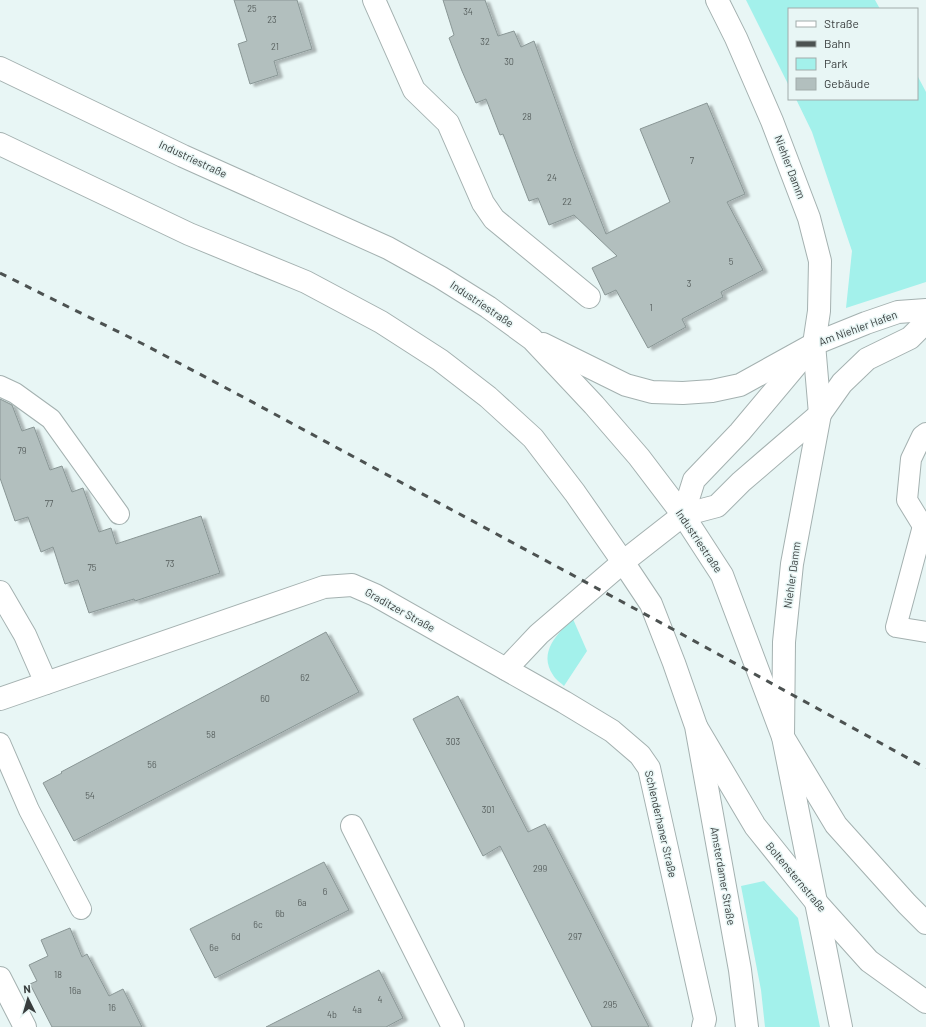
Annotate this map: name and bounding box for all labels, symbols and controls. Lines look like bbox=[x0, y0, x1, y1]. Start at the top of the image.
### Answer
house number: 25 bbox=[247, 3, 257, 14]
house number: 34 bbox=[463, 6, 473, 17]
legend bbox=[788, 8, 918, 100]
house number: 23 bbox=[267, 14, 277, 25]
text: Straße bbox=[824, 16, 859, 30]
house number: 32 bbox=[480, 36, 490, 47]
text: Bahn bbox=[824, 36, 851, 50]
house number: 21 bbox=[271, 41, 279, 52]
house number: 30 bbox=[504, 56, 514, 67]
text: Park bbox=[824, 56, 848, 70]
text: Gebäude bbox=[824, 76, 870, 90]
house number: 28 bbox=[522, 111, 532, 122]
street label: Niehler Damm bbox=[772, 133, 809, 201]
street label: Industriestraße bbox=[157, 137, 229, 180]
house number: 7 bbox=[690, 155, 695, 166]
house number: 24 bbox=[547, 172, 557, 183]
house number: 22 bbox=[562, 196, 572, 207]
house number: 5 bbox=[729, 256, 734, 267]
street label: Industriestraße bbox=[448, 278, 516, 330]
house number: 3 bbox=[687, 278, 692, 289]
house number: 1 bbox=[649, 302, 653, 313]
street label: Am Niehler Hafen bbox=[817, 307, 899, 348]
house number: 79 bbox=[18, 445, 27, 456]
house number: 77 bbox=[45, 498, 54, 509]
street label: Industriestraße bbox=[674, 507, 725, 575]
street label: Niehler Damm bbox=[780, 541, 803, 609]
house number: 73 bbox=[166, 558, 175, 569]
house number: 75 bbox=[88, 562, 97, 573]
street label: Graditzer Straße bbox=[363, 585, 438, 634]
house number: 62 bbox=[300, 672, 310, 683]
house number: 60 bbox=[260, 693, 270, 704]
house number: 58 bbox=[206, 729, 216, 740]
house number: 303 bbox=[446, 736, 461, 747]
house number: 56 bbox=[147, 759, 157, 770]
street label: Schlenderhaner Straße bbox=[643, 769, 680, 879]
house number: 54 bbox=[85, 790, 95, 801]
house number: 301 bbox=[482, 804, 494, 815]
street label: Amsterdamer Straße bbox=[708, 826, 739, 926]
street label: Boltensternstraße bbox=[763, 839, 829, 914]
house number: 299 bbox=[533, 863, 547, 874]
house number: 6 bbox=[323, 886, 328, 897]
house number: 6a bbox=[297, 897, 307, 908]
house number: 6b bbox=[275, 908, 285, 919]
house number: 6c bbox=[253, 919, 263, 930]
house number: 6d bbox=[231, 931, 241, 942]
house number: 297 bbox=[568, 931, 583, 942]
house number: 6e bbox=[209, 942, 219, 953]
house number: 18 bbox=[54, 969, 62, 980]
north arrow bbox=[8, 979, 48, 1019]
text: N bbox=[23, 982, 31, 995]
house number: 16a bbox=[69, 985, 81, 996]
house number: 4 bbox=[378, 994, 383, 1005]
house number: 295 bbox=[603, 999, 617, 1010]
house number: 16 bbox=[108, 1002, 116, 1013]
house number: 4a bbox=[352, 1004, 362, 1015]
house number: 4b bbox=[327, 1009, 337, 1020]

